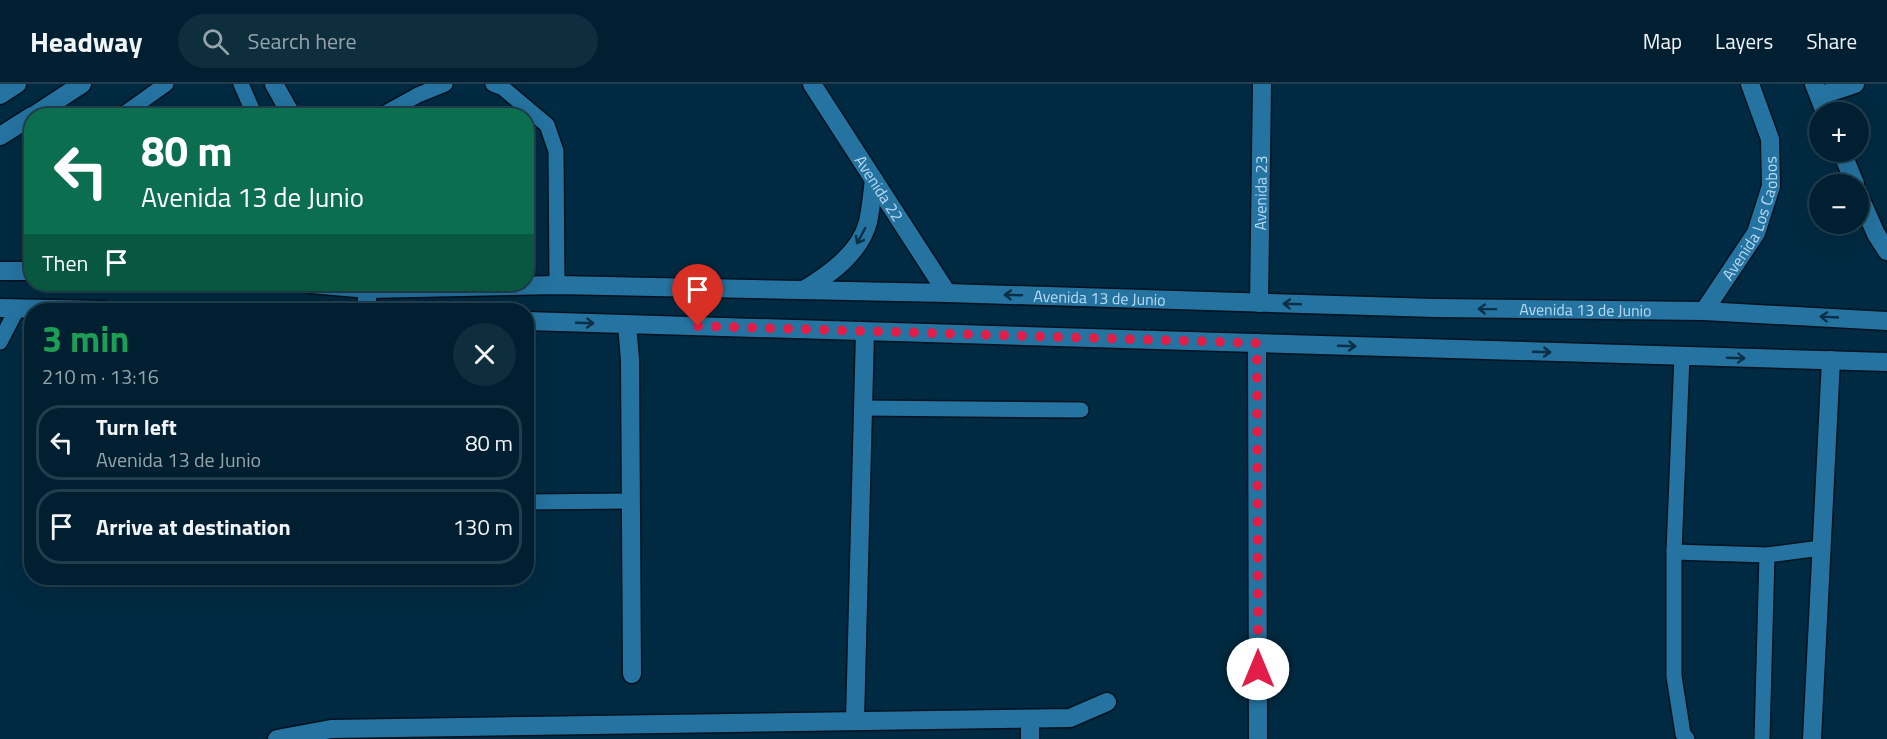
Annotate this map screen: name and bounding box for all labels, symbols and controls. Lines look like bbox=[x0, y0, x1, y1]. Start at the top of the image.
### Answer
search box bbox=[178, 14, 598, 68]
text: Headway bbox=[30, 20, 142, 63]
text: Search here bbox=[247, 24, 357, 58]
icon: search bbox=[199, 25, 232, 58]
text: Map bbox=[1643, 25, 1682, 57]
text: Layers bbox=[1715, 25, 1773, 57]
text: Share bbox=[1806, 25, 1857, 57]
map controls bbox=[1809, 102, 1869, 234]
button: + bbox=[1809, 102, 1869, 162]
text: 80 m bbox=[141, 118, 233, 182]
icon: left bbox=[42, 132, 120, 210]
street label: Avenida 22 bbox=[849, 150, 910, 226]
street label: Avenida 23 bbox=[1248, 155, 1273, 231]
street label: Avenida Los Caobos bbox=[1716, 156, 1783, 285]
button: − bbox=[1809, 174, 1869, 234]
text: Avenida 13 de Junio bbox=[141, 176, 364, 217]
one-way arrow bbox=[855, 227, 866, 245]
text: Then bbox=[42, 246, 88, 280]
icon: arrive bbox=[100, 246, 133, 279]
pin bbox=[672, 264, 723, 326]
icon: arrive bbox=[681, 273, 714, 306]
street label: Avenida 13 de Junio bbox=[1033, 284, 1166, 312]
one-way arrow bbox=[1004, 289, 1023, 301]
street label: Avenida 13 de Junio bbox=[1519, 297, 1652, 322]
one-way arrow bbox=[1282, 298, 1302, 309]
one-way arrow bbox=[1477, 303, 1497, 315]
text: 3 min bbox=[42, 311, 129, 366]
one-way arrow bbox=[1819, 312, 1839, 323]
one-way arrow bbox=[574, 317, 594, 329]
button: close bbox=[453, 323, 516, 386]
one-way arrow bbox=[1336, 340, 1356, 351]
one-way arrow bbox=[1531, 346, 1551, 357]
one-way arrow bbox=[1726, 352, 1746, 363]
text: 210 m · 13:16 bbox=[42, 361, 159, 392]
text: Turn left bbox=[96, 410, 177, 444]
icon: left bbox=[45, 426, 78, 459]
text: 80 m bbox=[465, 426, 513, 460]
text: Avenida 13 de Junio bbox=[96, 444, 261, 475]
icon: arrive bbox=[45, 510, 78, 543]
text: Arrive at destination bbox=[96, 510, 291, 544]
text: 130 m bbox=[453, 510, 513, 544]
position arrow bbox=[1226, 637, 1290, 701]

